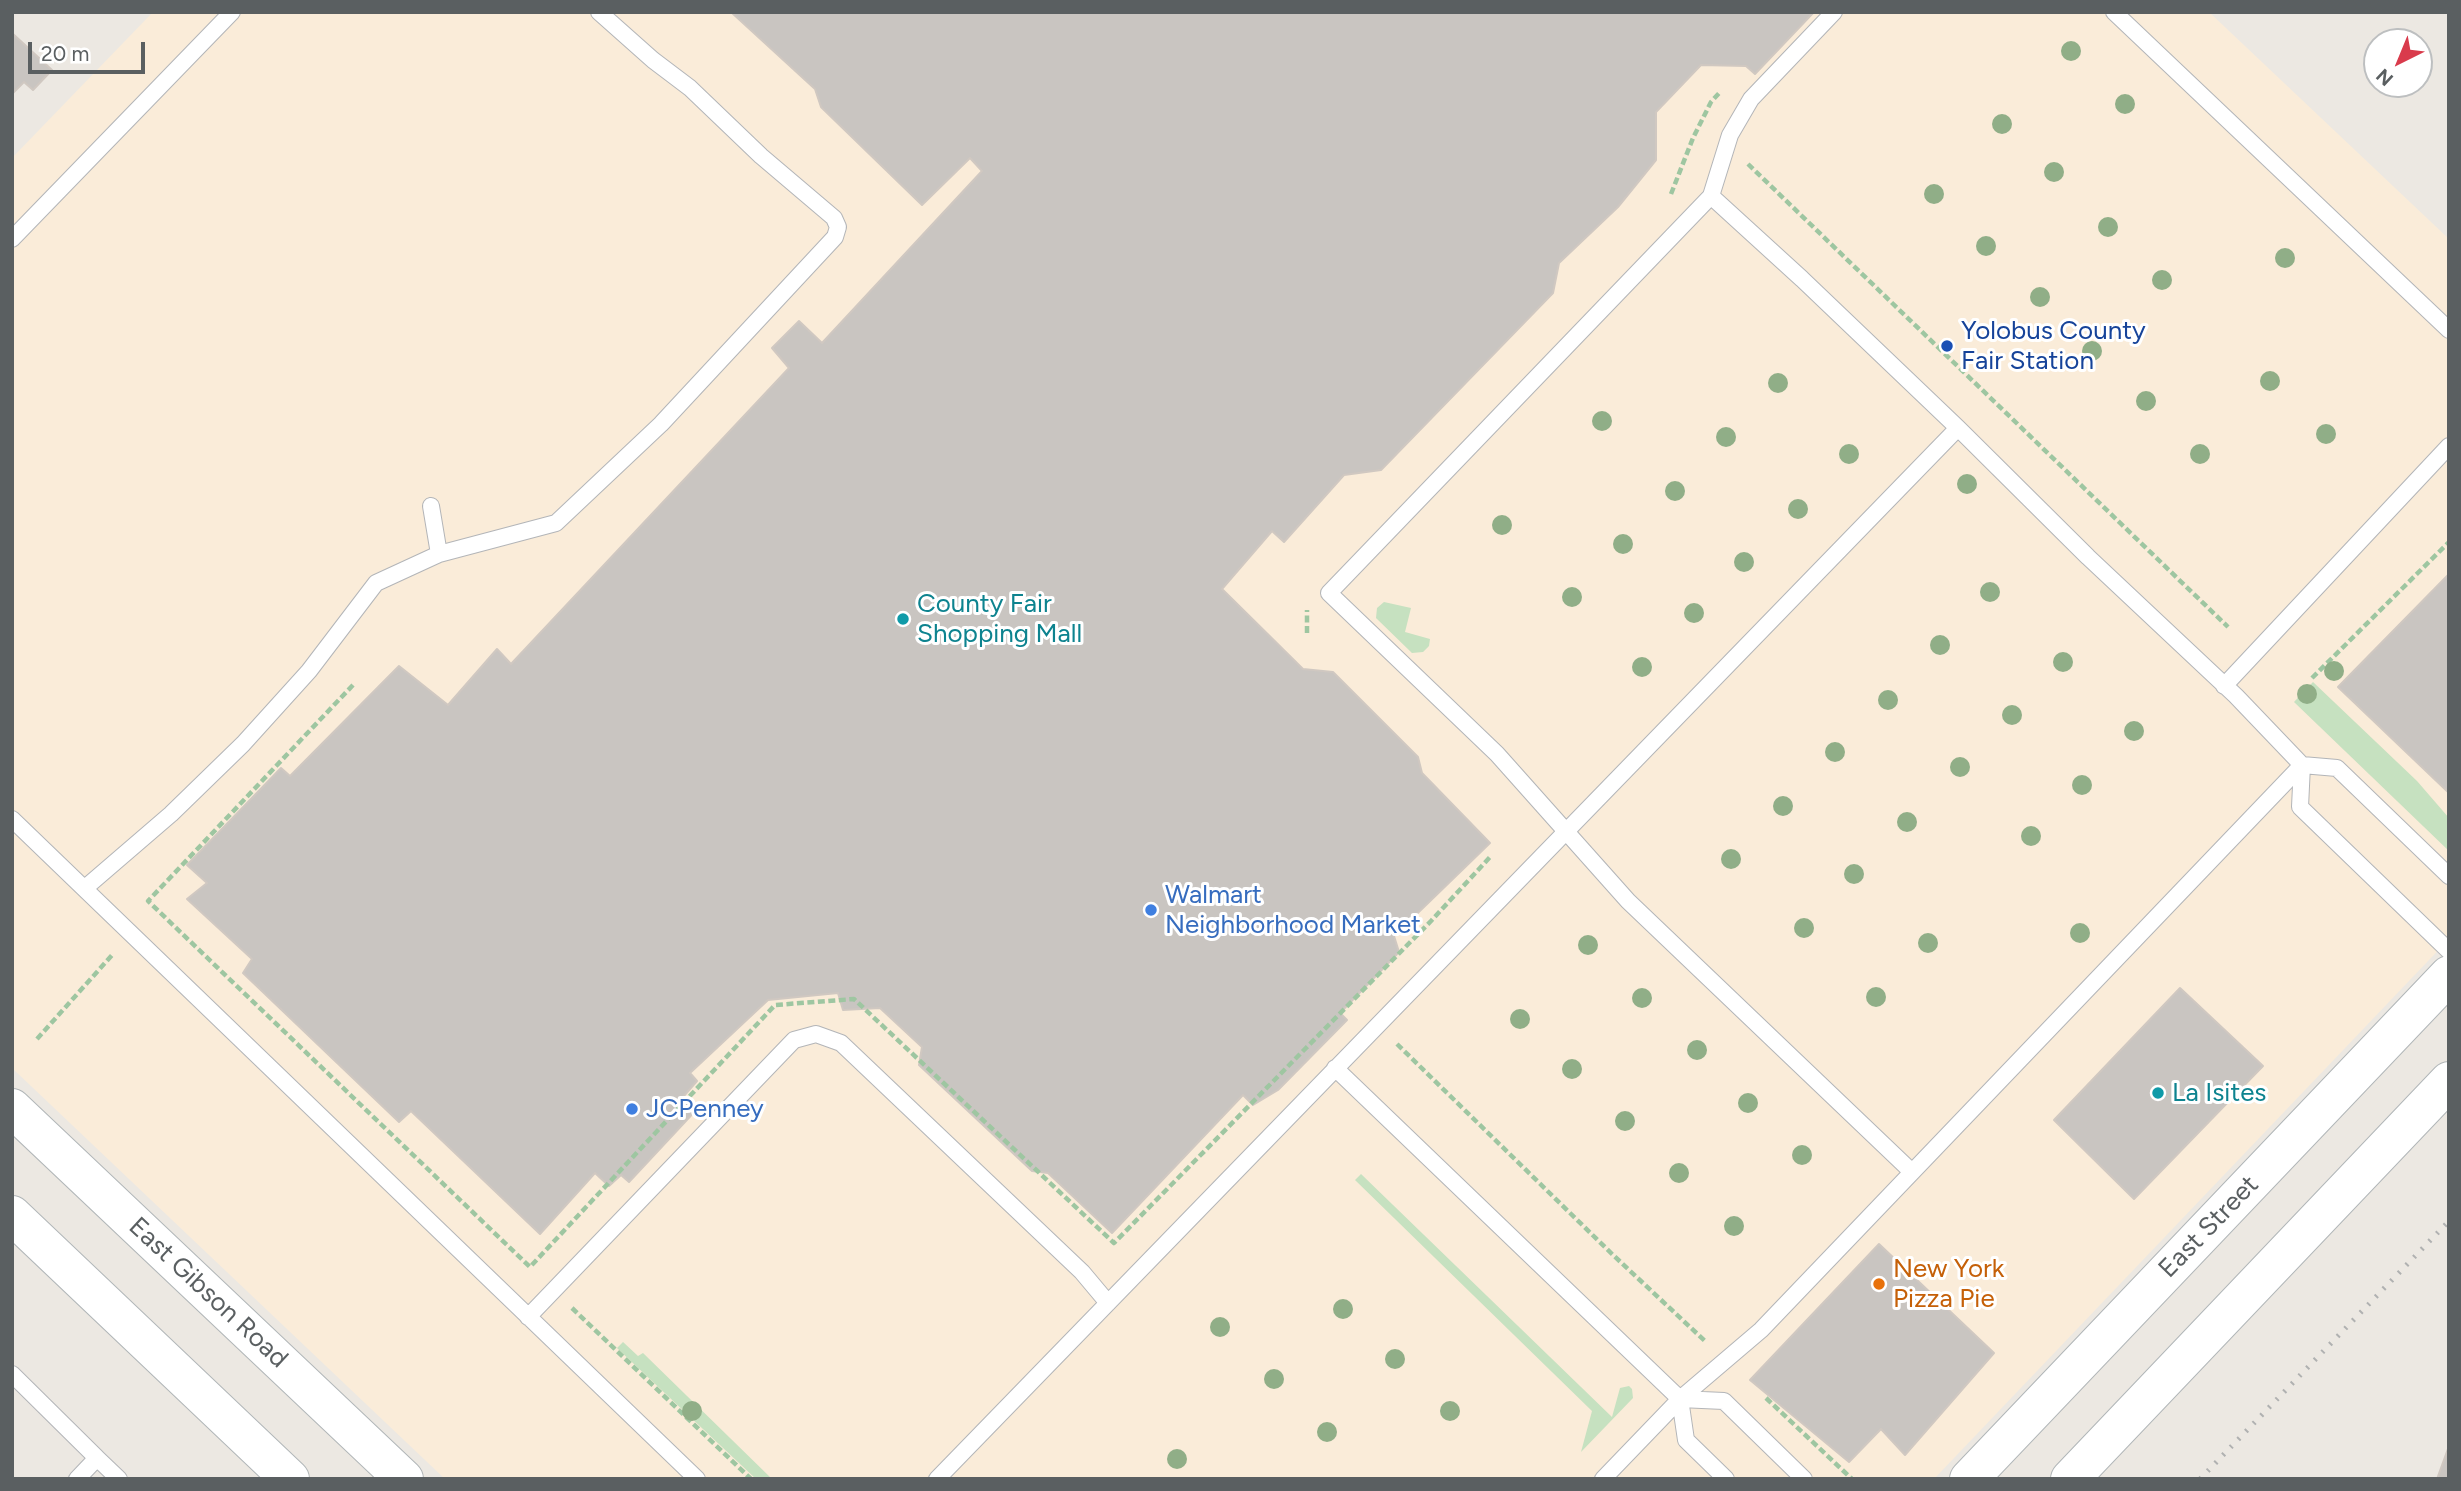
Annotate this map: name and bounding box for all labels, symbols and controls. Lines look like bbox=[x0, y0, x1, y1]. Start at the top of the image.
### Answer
scale bar bbox=[32, 28, 149, 72]
north arrow bbox=[2363, 28, 2433, 98]
text: 20 m bbox=[41, 41, 89, 66]
text: N bbox=[2371, 64, 2398, 91]
place label: Yolobus County Fair Station bbox=[1961, 315, 2146, 376]
marker: Yolobus County Fair Station bbox=[1939, 338, 1955, 354]
place label: County Fair Shopping Mall bbox=[917, 588, 1082, 650]
marker: County Fair Shopping Mall bbox=[895, 611, 911, 627]
place label: Walmart Neighborhood Market bbox=[1165, 879, 1421, 940]
marker: Walmart Neighborhood Market bbox=[1143, 902, 1159, 918]
place label: La Isites bbox=[2172, 1077, 2266, 1109]
marker: La Isites bbox=[2150, 1085, 2166, 1101]
place label: JCPenney bbox=[646, 1093, 764, 1125]
marker: JCPenney bbox=[624, 1101, 640, 1117]
street label: East Street bbox=[2153, 1169, 2265, 1285]
street label: East Gibson Road bbox=[122, 1211, 294, 1375]
place label: New York Pizza Pie bbox=[1893, 1253, 2004, 1314]
marker: New York Pizza Pie bbox=[1871, 1276, 1887, 1292]

